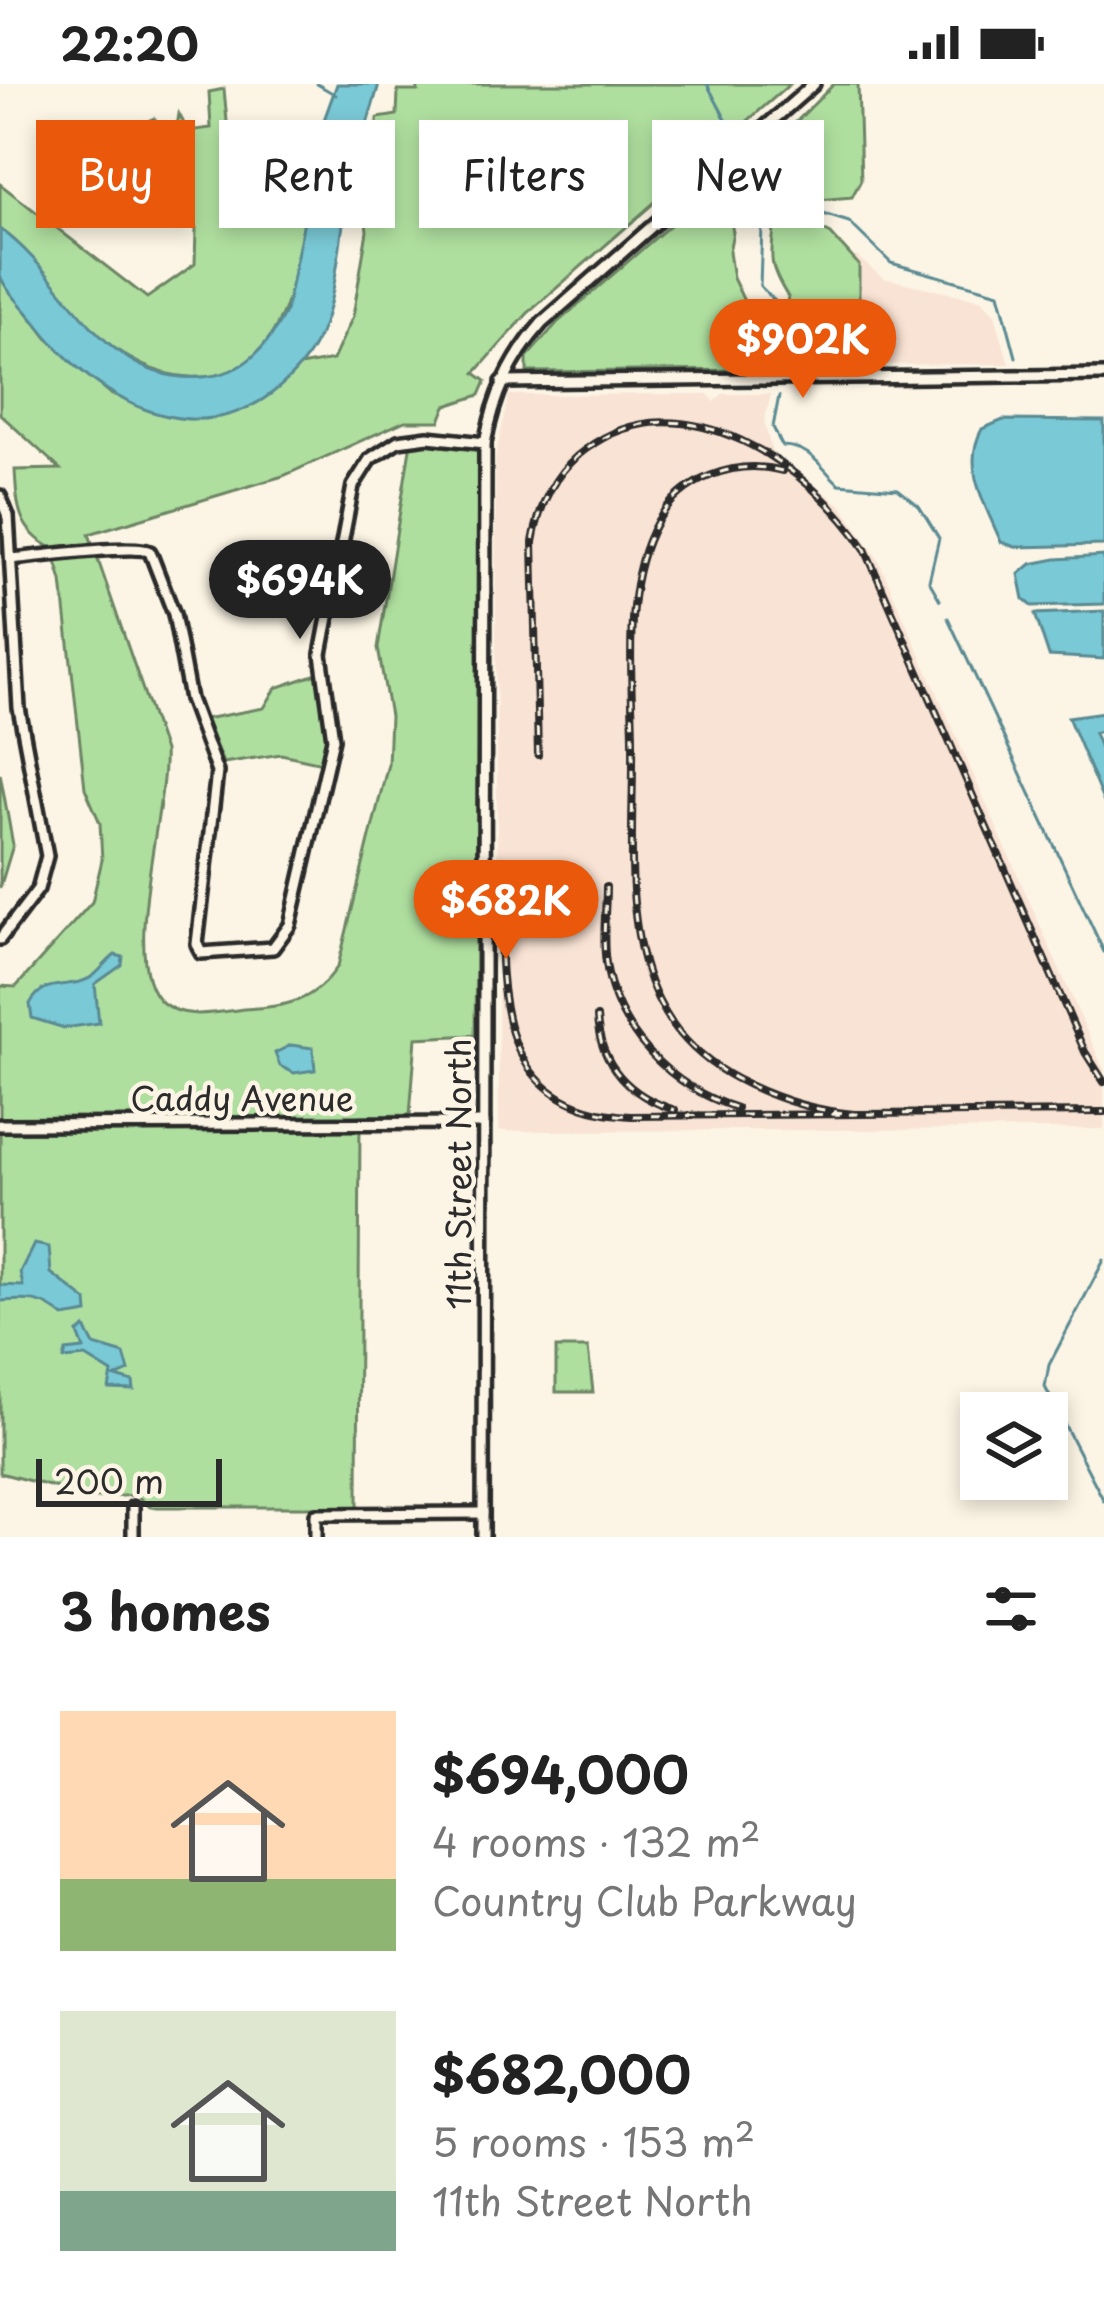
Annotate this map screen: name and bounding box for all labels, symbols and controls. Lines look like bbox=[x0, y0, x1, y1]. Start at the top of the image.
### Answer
text: 22:20 bbox=[60, 8, 199, 76]
chip: Buy bbox=[36, 120, 195, 228]
chip: Rent bbox=[219, 120, 395, 228]
chip: Filters bbox=[419, 120, 628, 228]
chip: New bbox=[652, 120, 824, 228]
pin: $902K bbox=[719, 299, 887, 401]
text: $902K bbox=[736, 308, 870, 367]
pin: $694K bbox=[216, 540, 384, 642]
text: $694K bbox=[236, 549, 364, 608]
pin: $682K bbox=[422, 860, 590, 962]
text: $682K bbox=[441, 869, 571, 928]
street label: 11th Street North bbox=[432, 1038, 482, 1310]
street label: Caddy Avenue bbox=[130, 1072, 354, 1122]
map controls bbox=[960, 1392, 1068, 1500]
button: layers bbox=[960, 1392, 1068, 1500]
scale bar bbox=[36, 1453, 222, 1506]
text: 200 m bbox=[54, 1455, 164, 1505]
text: 3 homes bbox=[60, 1571, 271, 1648]
icon: filters bbox=[978, 1576, 1044, 1642]
text: $694,000 bbox=[432, 1734, 689, 1811]
icon: home bbox=[156, 1759, 300, 1903]
text: 4 rooms · 132 m² bbox=[432, 1811, 761, 1870]
text: Country Club Parkway bbox=[432, 1870, 857, 1929]
text: $682,000 bbox=[432, 2034, 691, 2111]
icon: home bbox=[156, 2059, 300, 2203]
text: 5 rooms · 153 m² bbox=[432, 2111, 755, 2170]
text: 11th Street North bbox=[432, 2170, 753, 2229]

